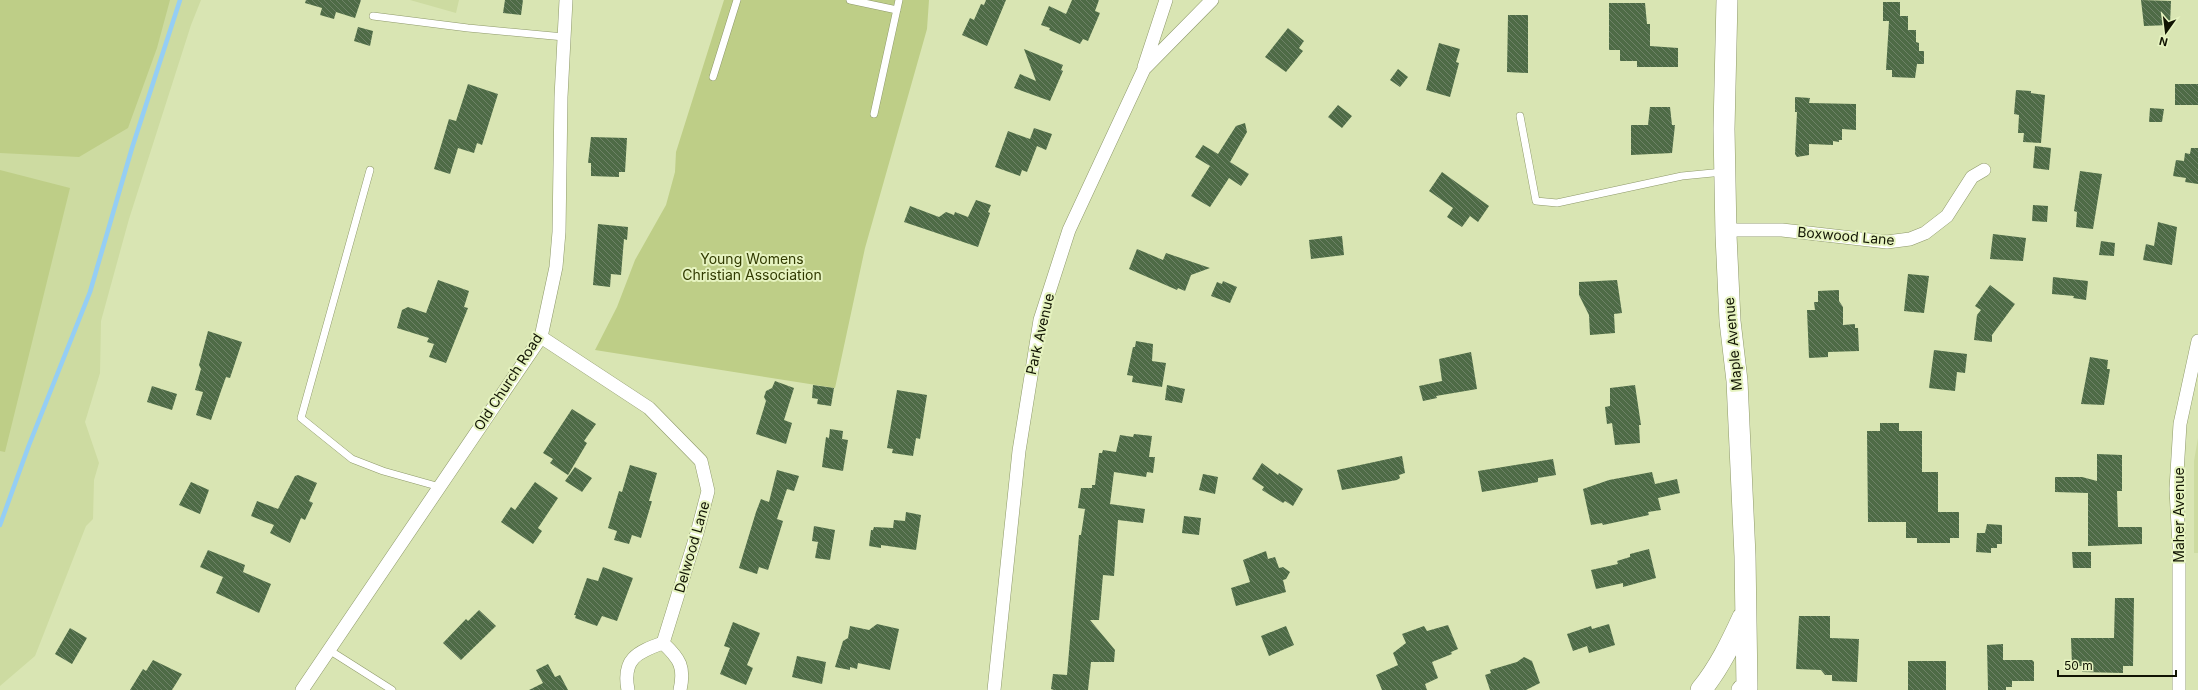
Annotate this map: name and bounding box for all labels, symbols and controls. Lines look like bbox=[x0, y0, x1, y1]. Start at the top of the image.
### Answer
north arrow bbox=[2146, 12, 2186, 52]
text: N bbox=[2158, 34, 2169, 50]
street label: Boxwood Lane bbox=[1797, 223, 1895, 248]
park label: Young Womens Christian Association bbox=[682, 250, 822, 283]
street label: Park Avenue bbox=[1022, 291, 1057, 376]
street label: Maple Avenue bbox=[1720, 297, 1745, 391]
street label: Old Church Road bbox=[470, 330, 545, 433]
street label: Maher Avenue bbox=[2170, 467, 2187, 563]
street label: Delwood Lane bbox=[670, 499, 713, 595]
scale bar bbox=[2058, 652, 2176, 678]
text: 50 m bbox=[2064, 658, 2093, 673]

